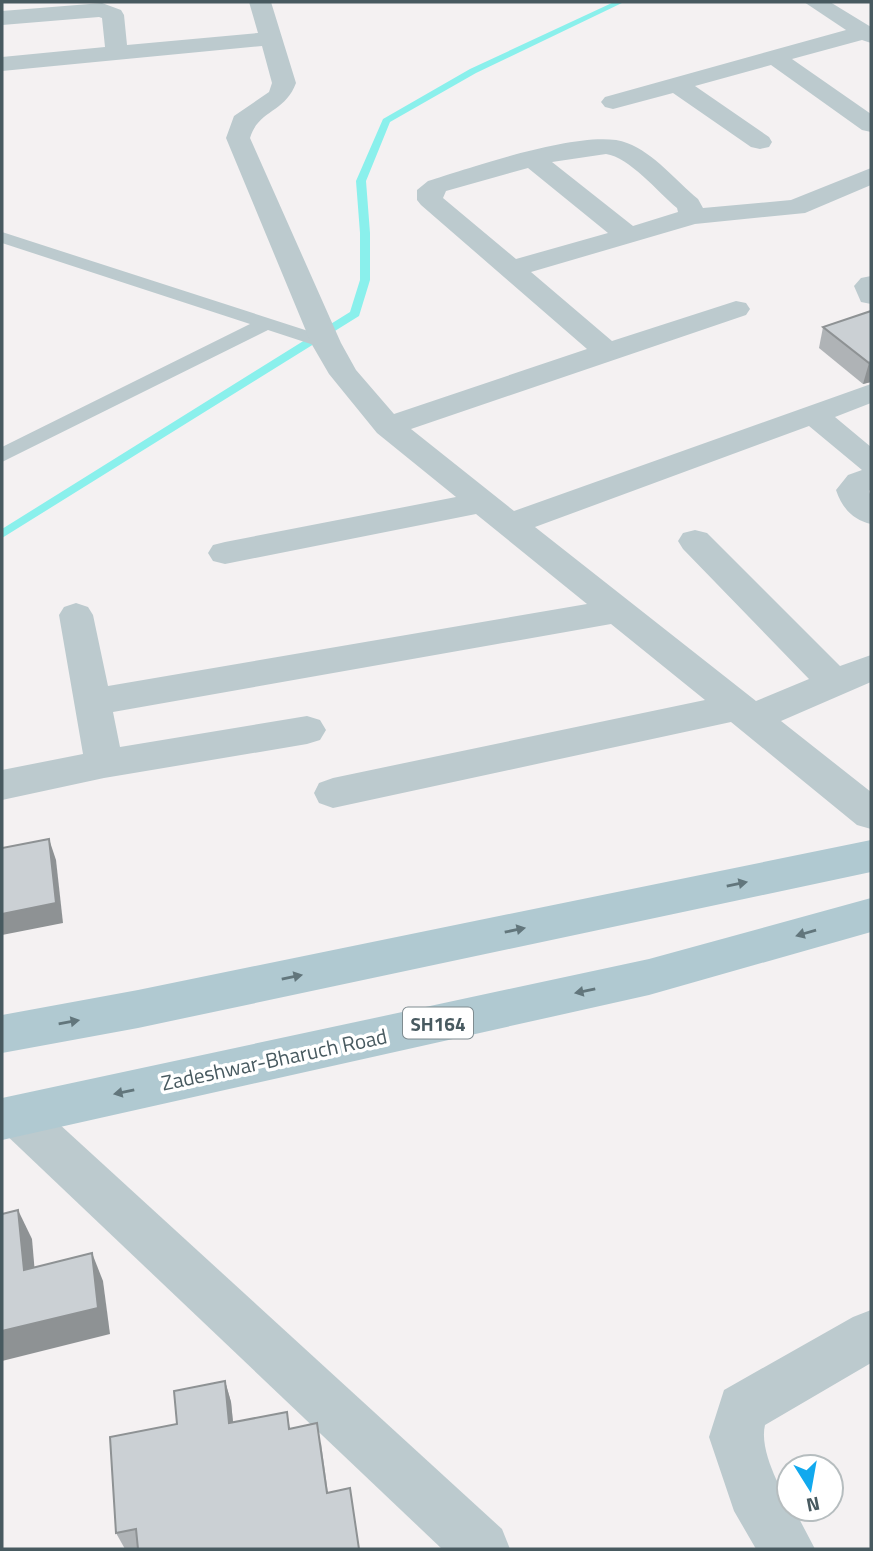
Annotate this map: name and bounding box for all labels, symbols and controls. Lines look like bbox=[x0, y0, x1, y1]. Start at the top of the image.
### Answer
one-way arrow bbox=[726, 879, 748, 890]
one-way arrow bbox=[504, 925, 526, 936]
one-way arrow bbox=[795, 929, 816, 939]
one-way arrow bbox=[281, 971, 303, 982]
one-way arrow bbox=[574, 986, 596, 997]
road number: SH164 bbox=[403, 1007, 473, 1038]
one-way arrow bbox=[58, 1016, 80, 1027]
street label: Zadeshwar-Bharuch Road bbox=[158, 1019, 390, 1099]
one-way arrow bbox=[113, 1087, 135, 1098]
north arrow bbox=[775, 1453, 845, 1523]
text: N bbox=[804, 1490, 823, 1521]

